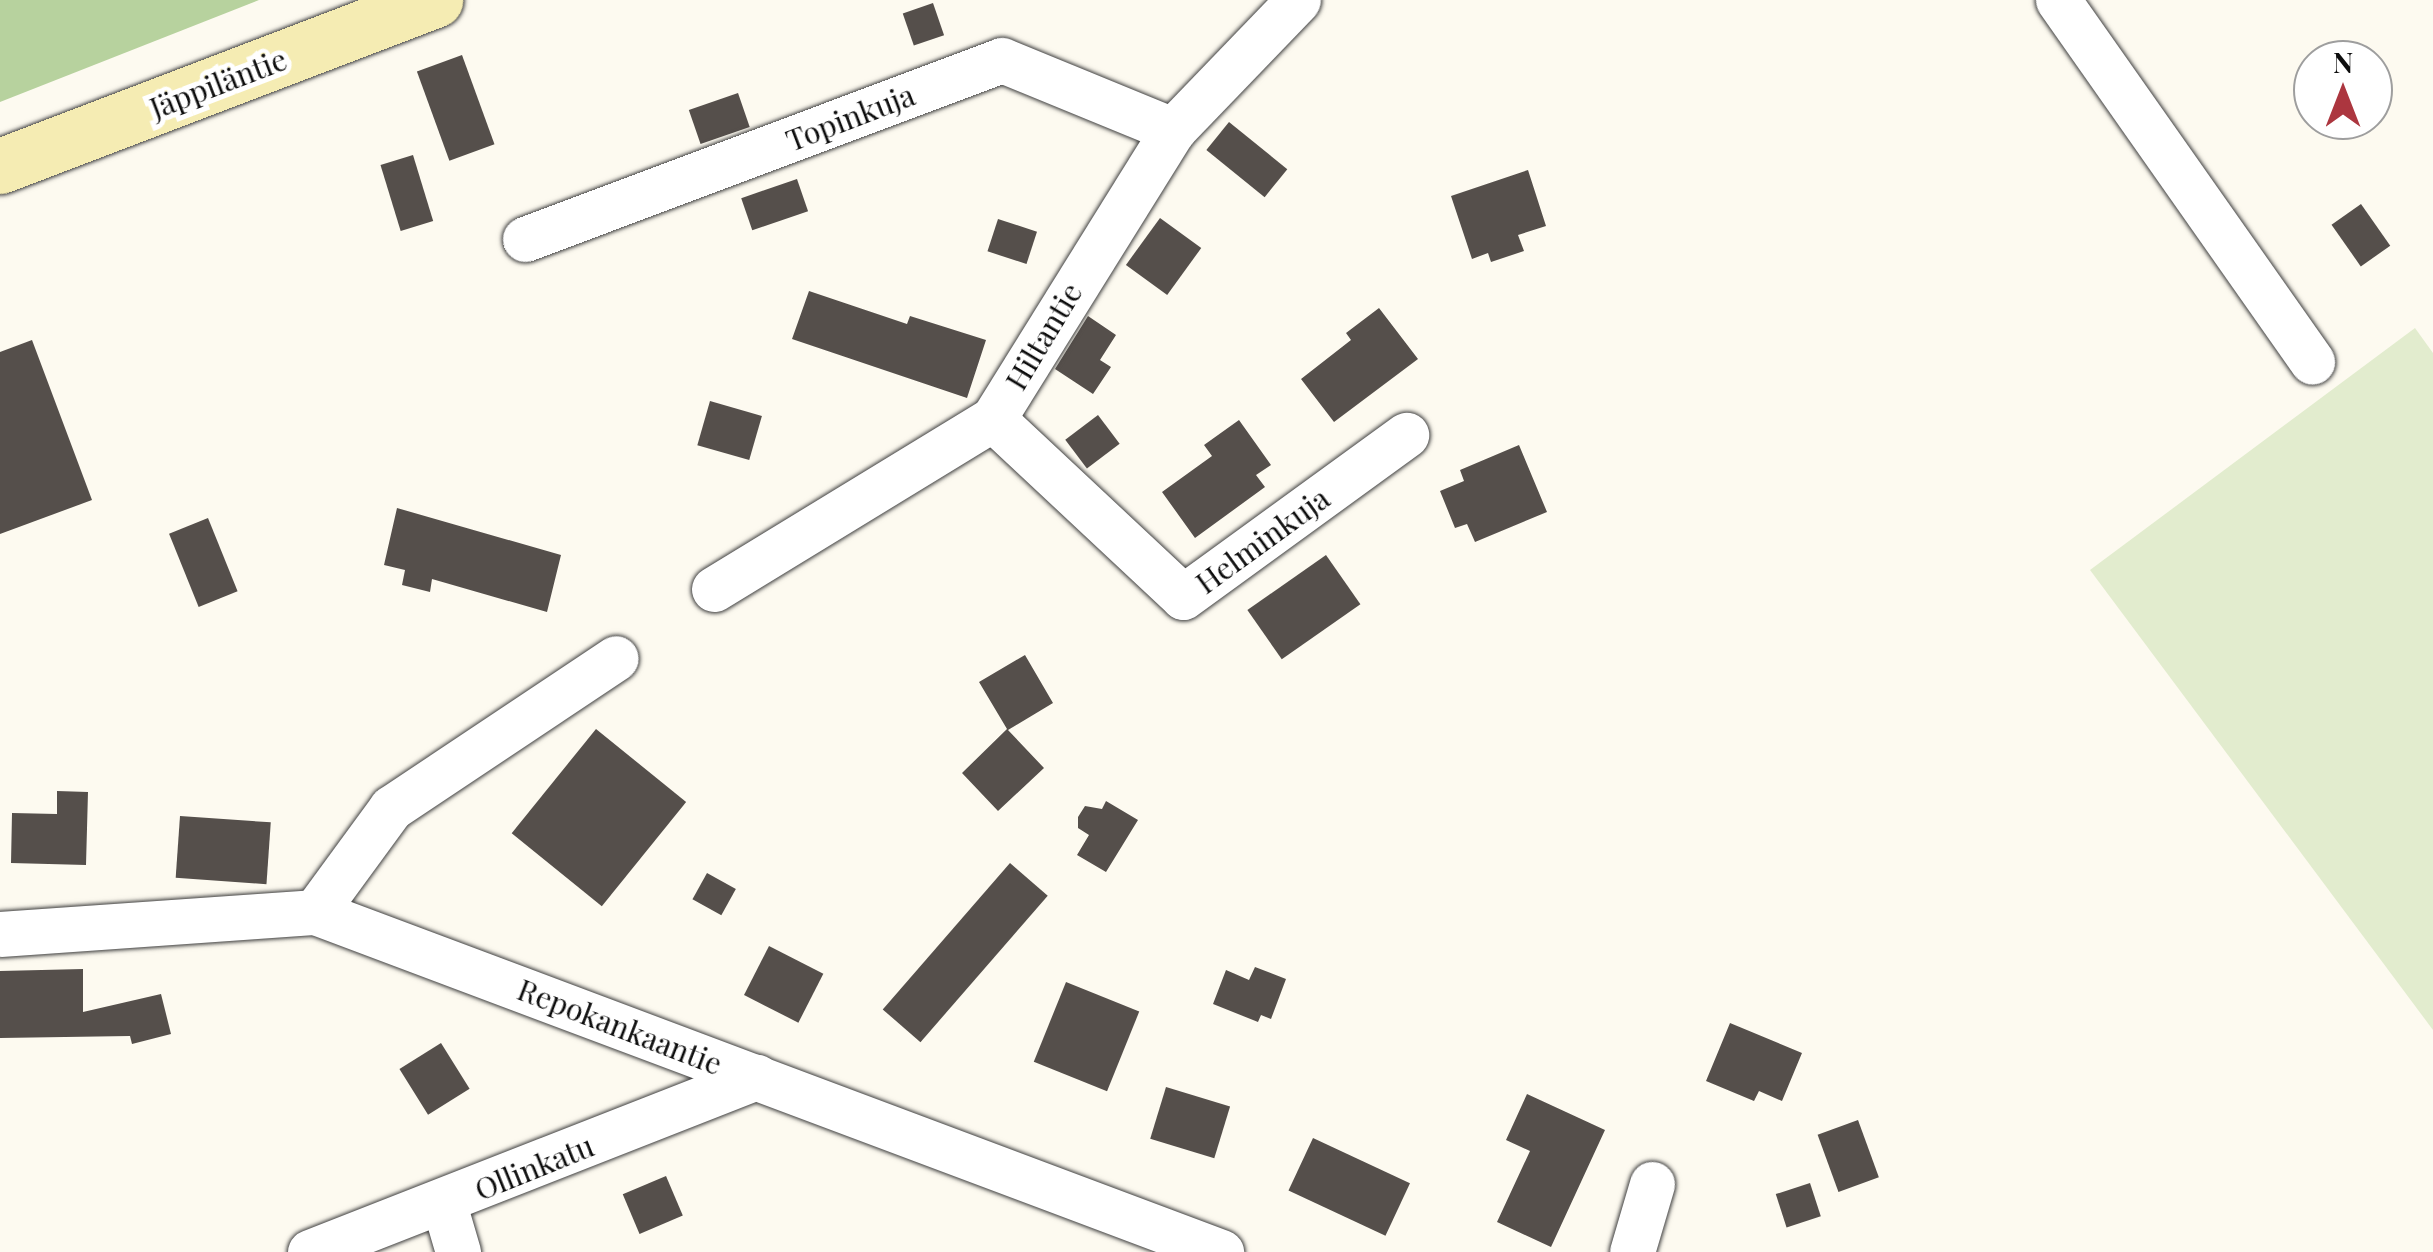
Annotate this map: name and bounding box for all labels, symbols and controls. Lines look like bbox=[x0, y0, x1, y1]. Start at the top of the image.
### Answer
street label: Jäppiläntie bbox=[144, 40, 292, 126]
north arrow bbox=[2293, 40, 2393, 140]
text: N bbox=[2333, 43, 2353, 80]
street label: Topinkuja bbox=[781, 76, 919, 158]
street label: Hiltantie bbox=[997, 276, 1089, 396]
street label: Helminkuja bbox=[1188, 480, 1336, 600]
street label: Repokankaantie bbox=[513, 971, 727, 1081]
street label: Ollinkatu bbox=[469, 1127, 599, 1207]

